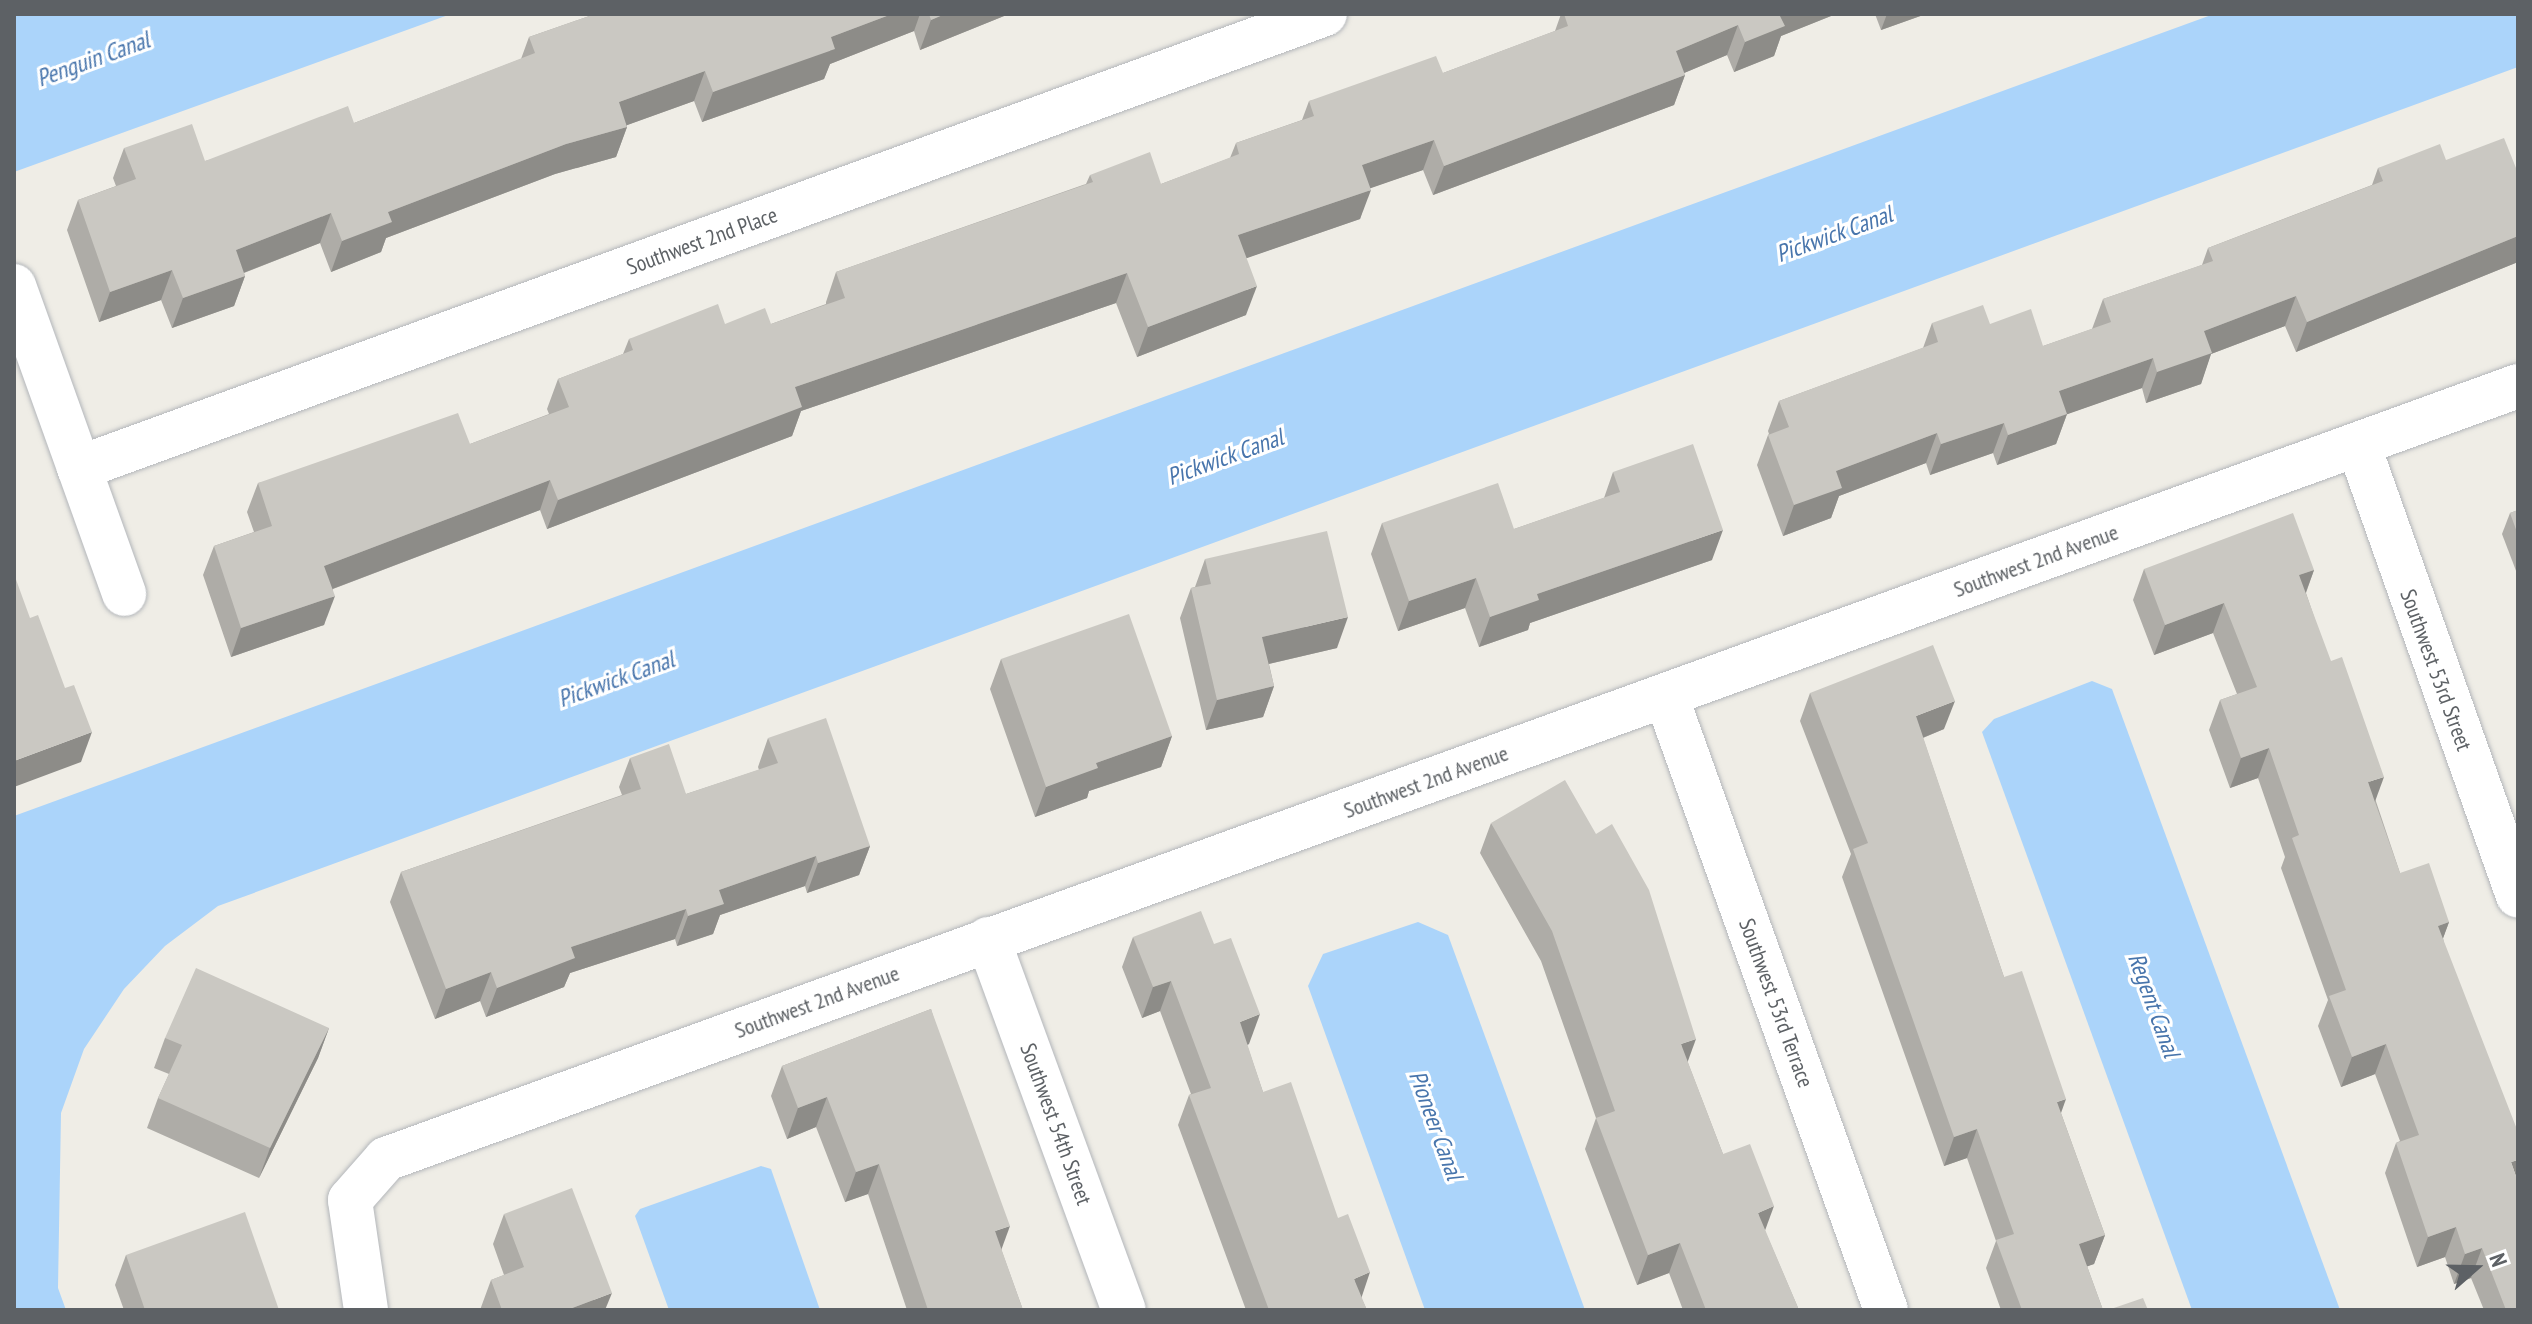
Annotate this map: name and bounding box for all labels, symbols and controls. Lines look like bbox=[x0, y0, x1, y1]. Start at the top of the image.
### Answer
water label: Penguin Canal bbox=[33, 25, 153, 93]
water label: Pickwick Canal bbox=[1772, 200, 1896, 268]
street label: Southwest 2nd Place bbox=[623, 202, 781, 280]
water label: Pickwick Canal bbox=[1163, 423, 1287, 491]
street label: Southwest 2nd Avenue bbox=[1950, 519, 2122, 603]
street label: Southwest 53rd Street bbox=[2395, 586, 2477, 754]
water label: Pickwick Canal bbox=[554, 645, 678, 713]
street label: Southwest 2nd Avenue bbox=[1340, 740, 1512, 824]
street label: Southwest 53rd Terrace bbox=[1733, 915, 1819, 1091]
water label: Regent Canal bbox=[2122, 949, 2186, 1061]
street label: Southwest 2nd Avenue bbox=[731, 960, 903, 1044]
street label: Southwest 54th Street bbox=[1015, 1040, 1097, 1208]
water label: Pioneer Canal bbox=[1403, 1066, 1469, 1184]
north arrow bbox=[2436, 1228, 2516, 1308]
text: N bbox=[2483, 1249, 2514, 1270]

